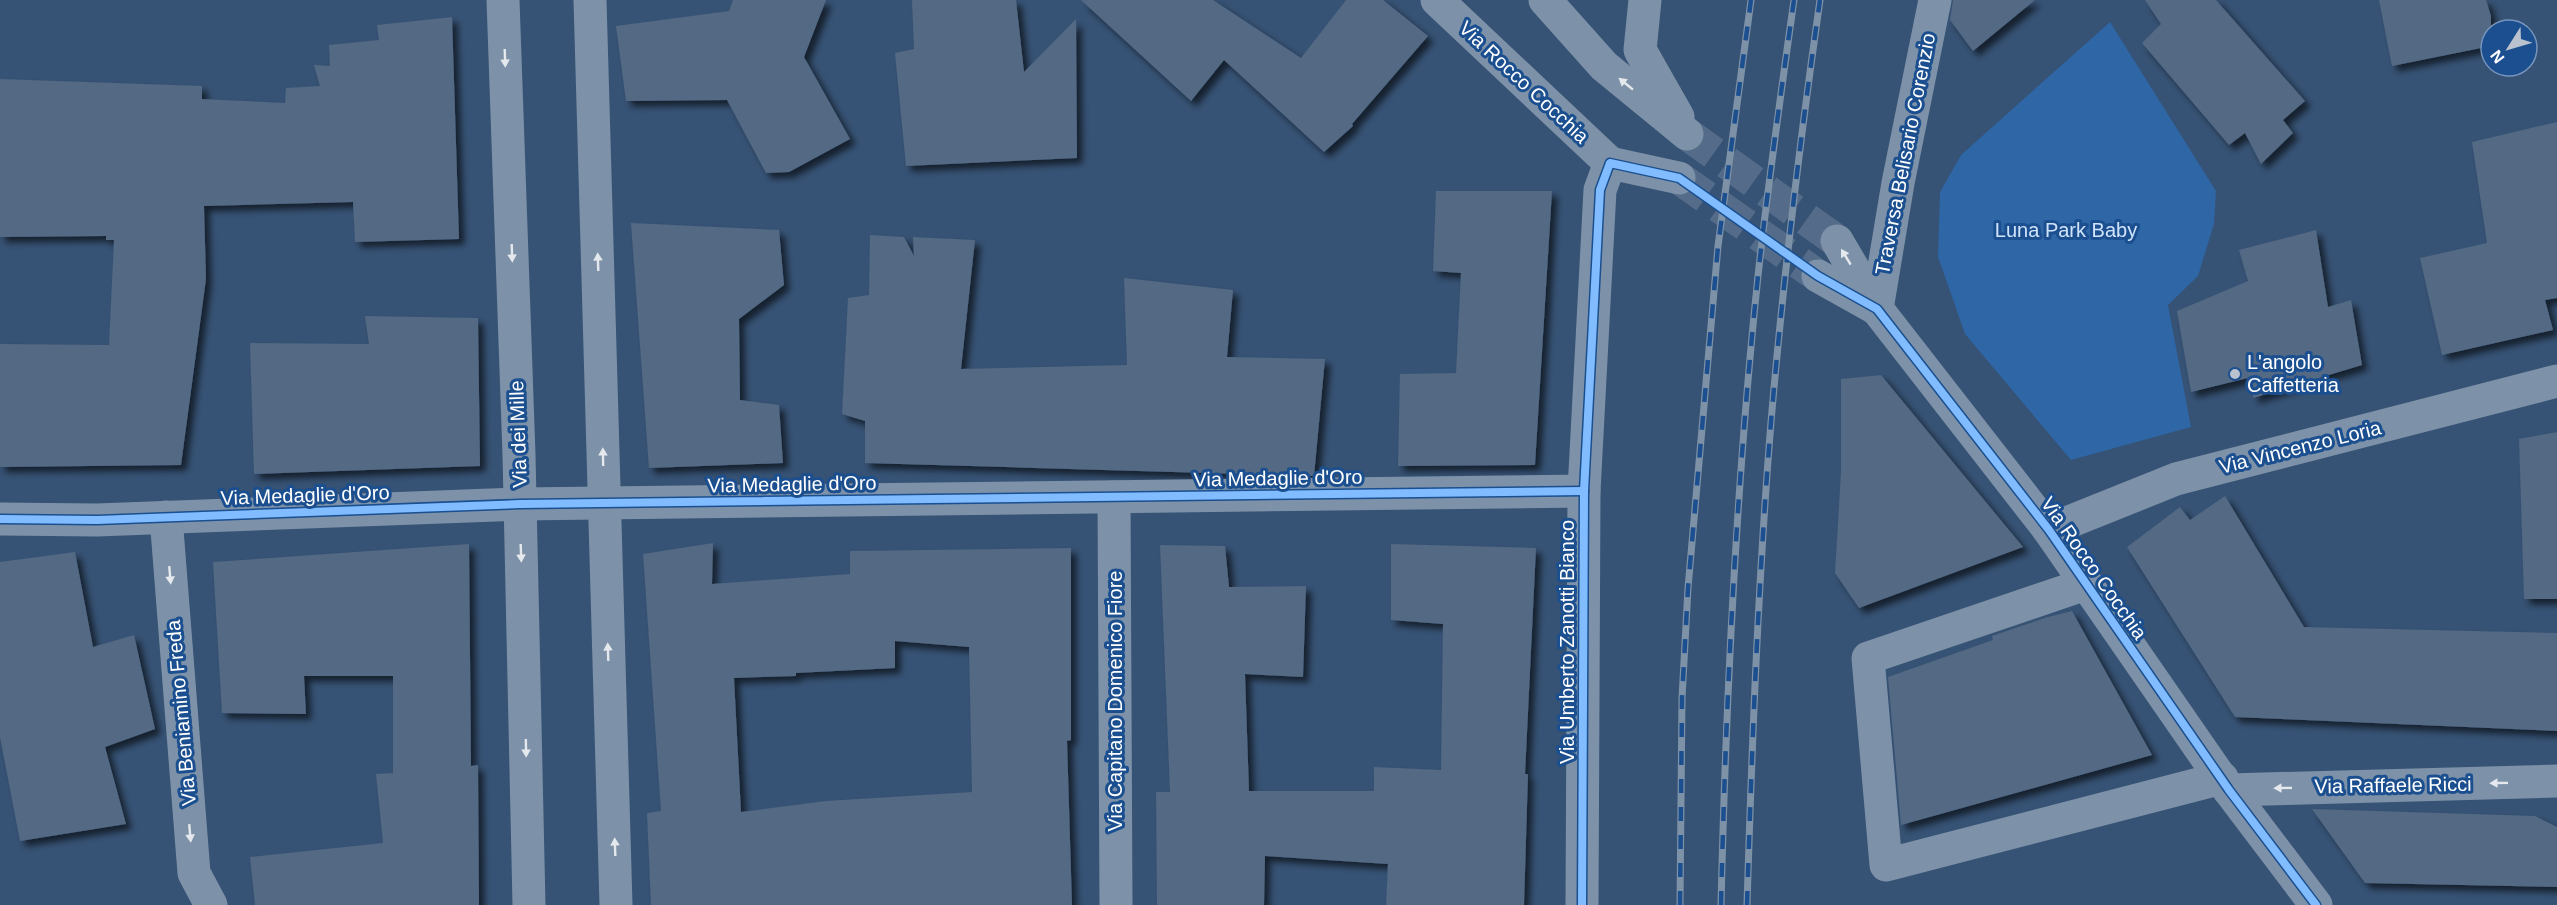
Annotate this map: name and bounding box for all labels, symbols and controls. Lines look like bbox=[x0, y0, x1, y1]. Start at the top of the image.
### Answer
street label: Via Rocco Cocchia bbox=[1455, 16, 1594, 148]
north arrow bbox=[2479, 18, 2539, 78]
street label: Traversa Belisario Corenzio bbox=[1871, 31, 1939, 277]
text: N bbox=[2487, 47, 2508, 66]
one-way arrow bbox=[500, 49, 509, 68]
one-way arrow bbox=[1618, 77, 1634, 90]
park label: Luna Park Baby bbox=[1995, 219, 2137, 241]
one-way arrow bbox=[507, 244, 516, 263]
one-way arrow bbox=[1841, 248, 1851, 265]
one-way arrow bbox=[593, 252, 602, 271]
place label: L'angolo Caffetteria bbox=[2247, 351, 2340, 396]
marker: L'angolo Caffetteria bbox=[2228, 367, 2242, 381]
street label: Via dei Mille bbox=[505, 380, 531, 488]
street label: Via Vincenzo Loria bbox=[2217, 416, 2384, 478]
one-way arrow bbox=[598, 447, 608, 466]
street label: Via Medaglie d'Oro bbox=[1193, 466, 1363, 490]
street label: Via Medaglie d'Oro bbox=[707, 472, 877, 496]
street label: Via Medaglie d'Oro bbox=[220, 481, 390, 509]
street label: Via Rocco Cocchia bbox=[2037, 493, 2152, 644]
street label: Via Umberto Zanotti Bianco bbox=[1556, 520, 1578, 764]
one-way arrow bbox=[517, 544, 526, 563]
one-way arrow bbox=[165, 566, 175, 585]
street label: Via Capitano Domenico Fiore bbox=[1104, 571, 1126, 831]
street label: Via Beniamino Freda bbox=[162, 618, 200, 807]
one-way arrow bbox=[604, 642, 613, 661]
one-way arrow bbox=[521, 739, 530, 758]
street label: Via Raffaele Ricci bbox=[2314, 773, 2472, 797]
one-way arrow bbox=[2489, 778, 2508, 787]
one-way arrow bbox=[2273, 783, 2292, 793]
one-way arrow bbox=[186, 823, 195, 842]
one-way arrow bbox=[610, 837, 619, 856]

